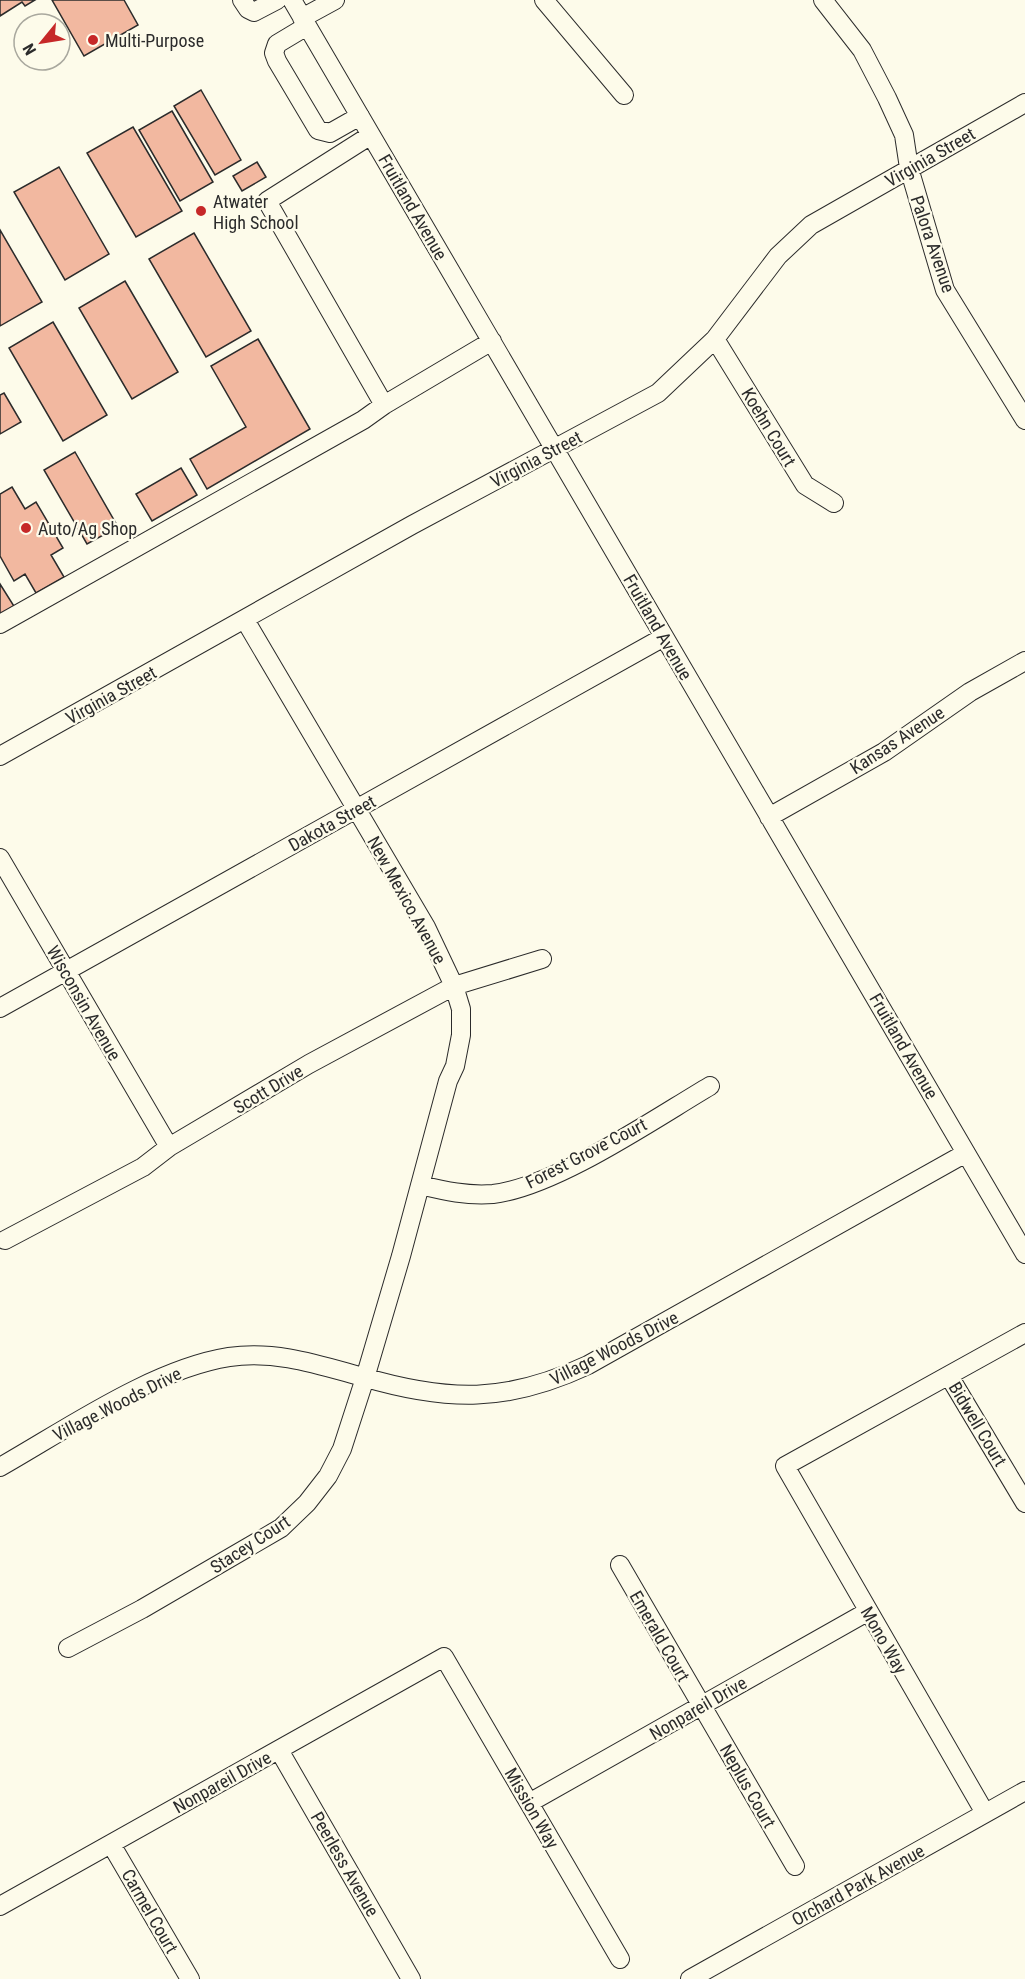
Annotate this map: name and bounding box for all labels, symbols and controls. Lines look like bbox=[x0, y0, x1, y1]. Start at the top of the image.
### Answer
north arrow bbox=[12, 12, 72, 72]
place label: Multi-Purpose bbox=[105, 30, 204, 51]
marker: Multi-Purpose bbox=[86, 33, 100, 47]
text: N bbox=[19, 40, 40, 58]
street label: Virginia Street bbox=[881, 123, 979, 191]
street label: Fruitland Avenue bbox=[374, 150, 452, 264]
place label: Atwater High School bbox=[213, 191, 299, 233]
street label: Palora Avenue bbox=[907, 193, 959, 295]
marker: Atwater High School bbox=[194, 204, 208, 218]
street label: Koehn Court bbox=[737, 384, 801, 470]
street label: Virginia Street bbox=[487, 426, 585, 492]
place label: Auto/Ag Shop bbox=[38, 518, 137, 539]
marker: Auto/Ag Shop bbox=[19, 521, 33, 535]
street label: Fruitland Avenue bbox=[619, 570, 697, 684]
street label: Virginia Street bbox=[62, 661, 160, 729]
street label: Kansas Avenue bbox=[846, 702, 948, 778]
street label: Dakota Street bbox=[285, 790, 379, 856]
street label: New Mexico Avenue bbox=[363, 832, 451, 968]
street label: Wisconsin Avenue bbox=[43, 942, 125, 1064]
street label: Fruitland Avenue bbox=[865, 989, 943, 1103]
street label: Scott Drive bbox=[229, 1060, 307, 1118]
street label: Forest Grove Court bbox=[522, 1113, 650, 1193]
street label: Village Woods Drive bbox=[546, 1307, 682, 1389]
street label: Village Woods Drive bbox=[49, 1363, 185, 1445]
street label: Bidwell Court bbox=[945, 1378, 1011, 1470]
street label: Stacey Court bbox=[206, 1510, 294, 1578]
street label: Emerald Court bbox=[626, 1587, 694, 1685]
street label: Mono Way bbox=[856, 1603, 912, 1678]
street label: Nonpareil Drive bbox=[646, 1672, 750, 1744]
street label: Neplus Court bbox=[716, 1741, 780, 1831]
street label: Nonpareil Drive bbox=[169, 1747, 275, 1817]
street label: Mission Way bbox=[501, 1764, 564, 1852]
street label: Peerless Avenue bbox=[307, 1808, 383, 1920]
street label: Orchard Park Avenue bbox=[788, 1840, 928, 1930]
street label: Carmel Court bbox=[117, 1865, 183, 1957]

